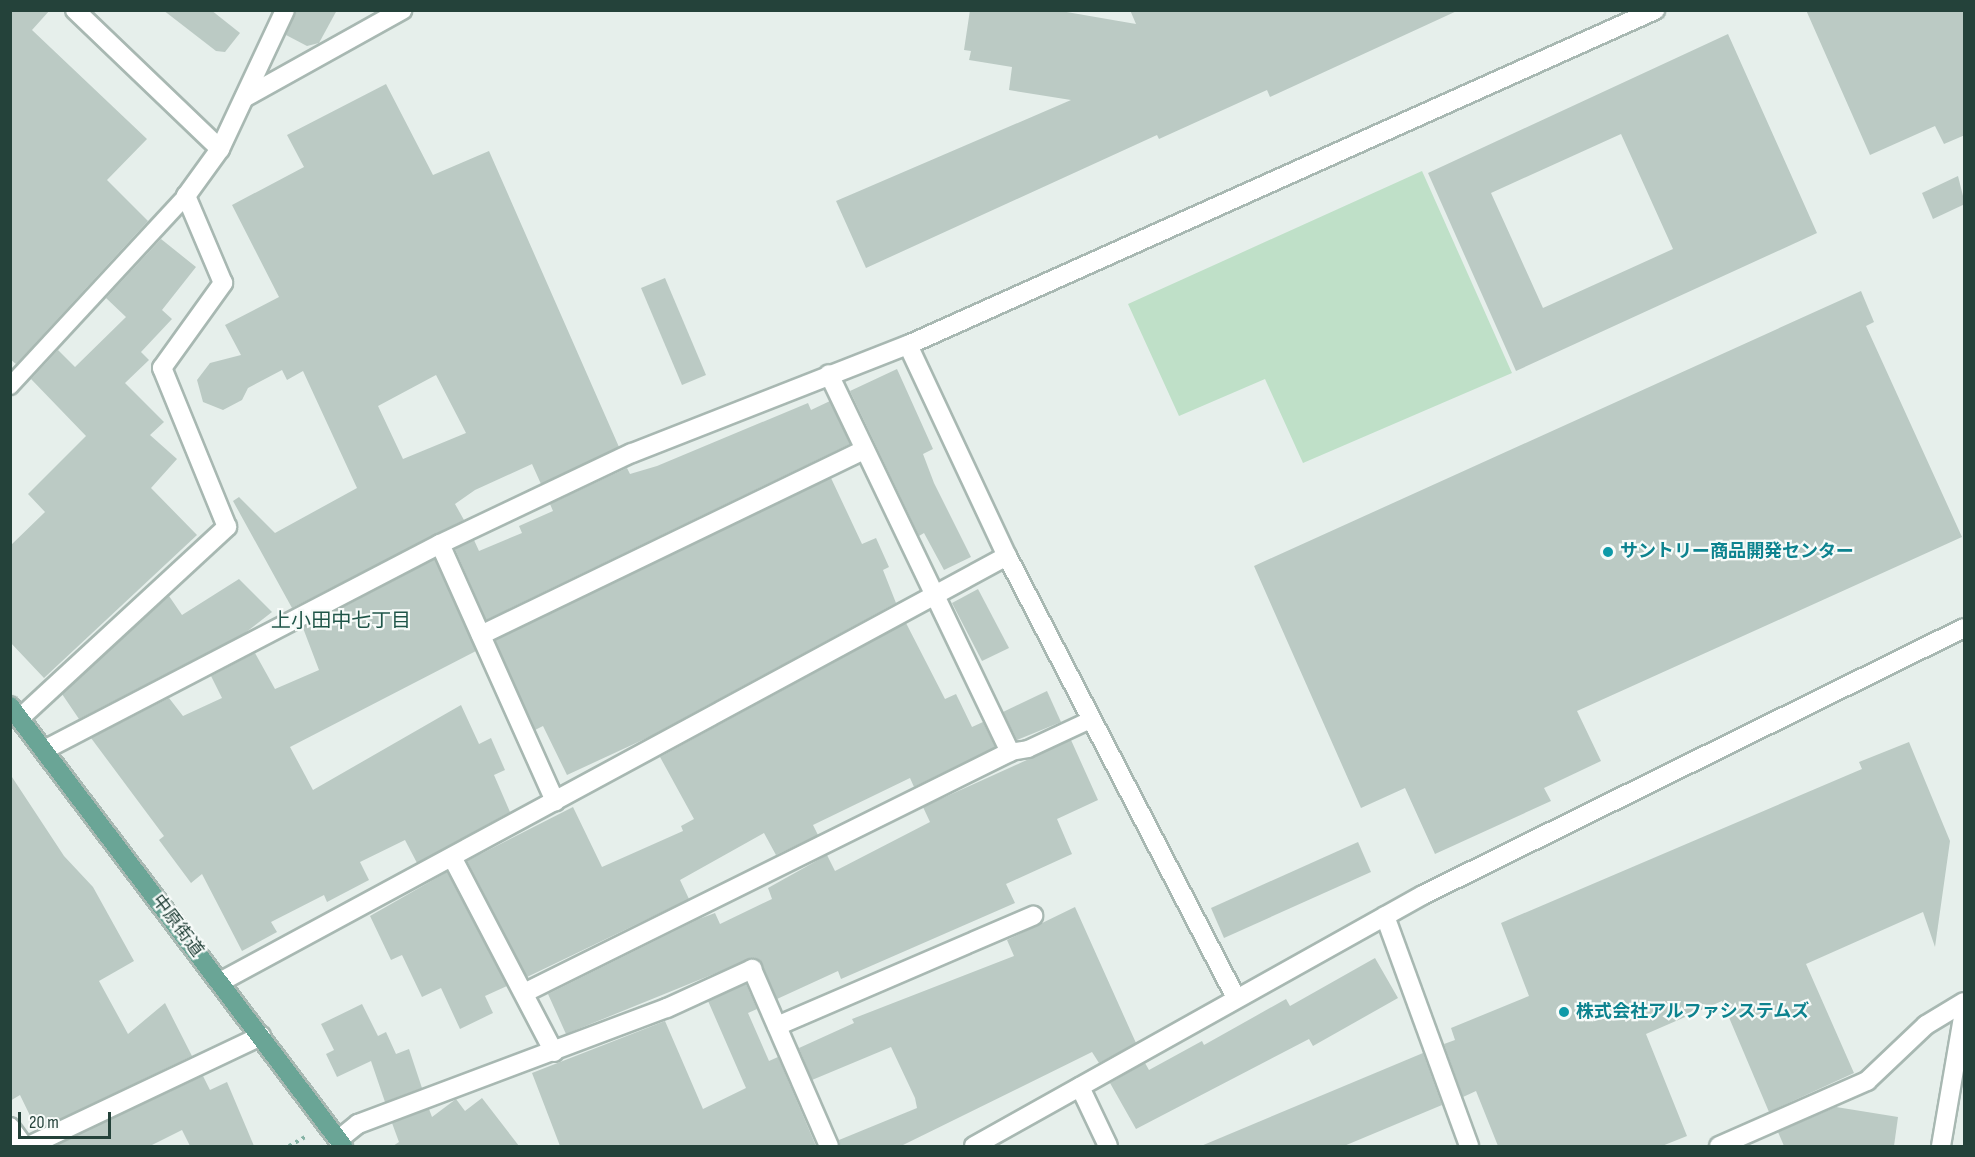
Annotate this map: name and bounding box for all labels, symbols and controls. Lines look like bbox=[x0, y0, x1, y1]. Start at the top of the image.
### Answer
place label: サントリー商品開発センター bbox=[1620, 541, 1854, 563]
marker: サントリー商品開発センター bbox=[1601, 545, 1615, 559]
district label: 上小田中七丁目 bbox=[271, 609, 411, 633]
street label: 中原街道 bbox=[147, 891, 207, 961]
place label: 株式会社アルファシステムズ bbox=[1576, 1001, 1810, 1023]
marker: 株式会社アルファシステムズ bbox=[1557, 1005, 1571, 1019]
scale bar bbox=[21, 1100, 114, 1138]
text: 20 m bbox=[29, 1112, 59, 1133]

